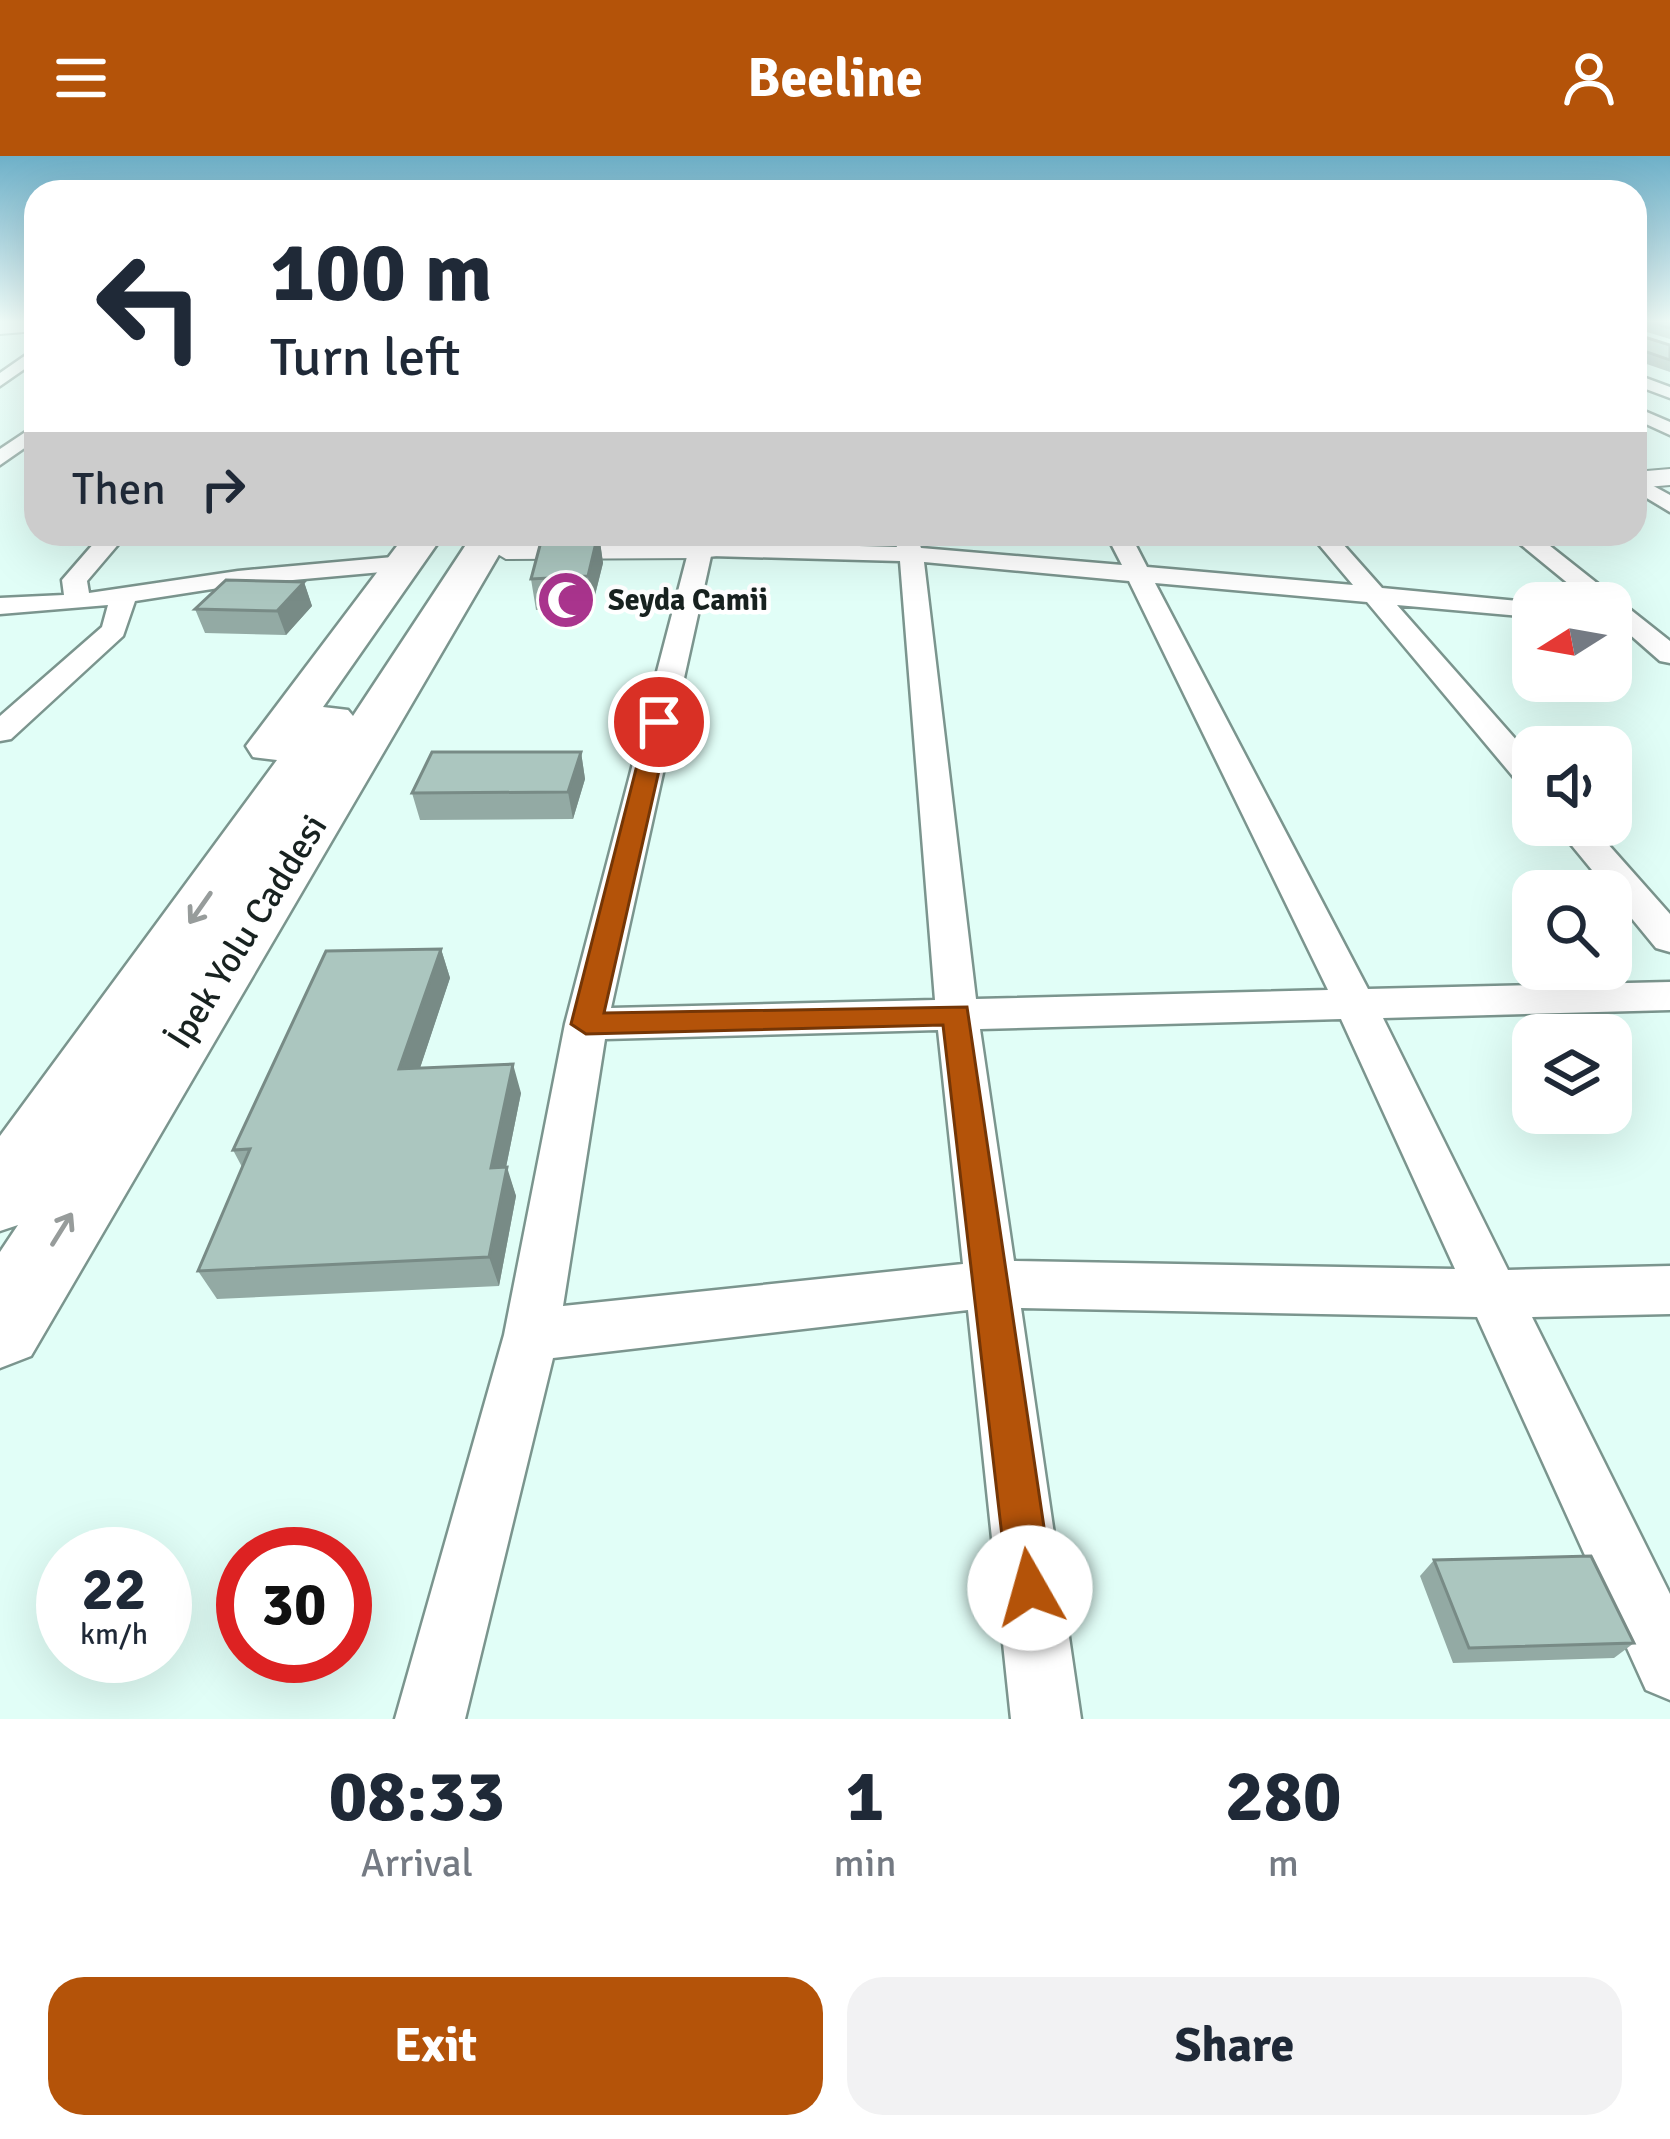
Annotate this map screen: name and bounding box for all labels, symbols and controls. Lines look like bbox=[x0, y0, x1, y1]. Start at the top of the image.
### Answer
icon: menu bbox=[48, 45, 114, 111]
text: Beeline bbox=[747, 45, 923, 112]
icon: person bbox=[1556, 45, 1622, 111]
text: 100 m bbox=[270, 221, 492, 325]
icon: left bbox=[72, 228, 228, 384]
text: Turn left bbox=[270, 324, 460, 391]
icon: right bbox=[190, 456, 256, 522]
text: Then bbox=[72, 462, 166, 517]
mosque icon: Seyda Camii bbox=[535, 569, 597, 631]
place label: Seyda Camii bbox=[608, 582, 768, 619]
north arrow bbox=[1512, 582, 1632, 702]
map controls bbox=[1512, 582, 1632, 1134]
pin bbox=[608, 671, 710, 773]
icon: arrive bbox=[626, 689, 692, 755]
button: sound bbox=[1512, 726, 1632, 846]
street label: İpek Yolu Caddesi bbox=[157, 806, 337, 1057]
button: search bbox=[1512, 870, 1632, 990]
one-way arrow bbox=[188, 891, 213, 925]
button: layers bbox=[1512, 1014, 1632, 1134]
one-way arrow bbox=[50, 1213, 74, 1247]
position arrow bbox=[967, 1525, 1093, 1651]
speed limit sign: 30 bbox=[216, 1527, 372, 1683]
text: 22 bbox=[82, 1553, 146, 1627]
text: km/h bbox=[80, 1616, 148, 1653]
text: 08:33 bbox=[328, 1752, 505, 1841]
text: 1 bbox=[846, 1752, 884, 1841]
text: 280 bbox=[1225, 1752, 1342, 1841]
text: Arrival bbox=[361, 1839, 473, 1887]
text: min bbox=[834, 1839, 897, 1887]
text: m bbox=[1268, 1839, 1299, 1887]
button: Exit bbox=[48, 1977, 823, 2115]
button: Share bbox=[847, 1977, 1622, 2115]

